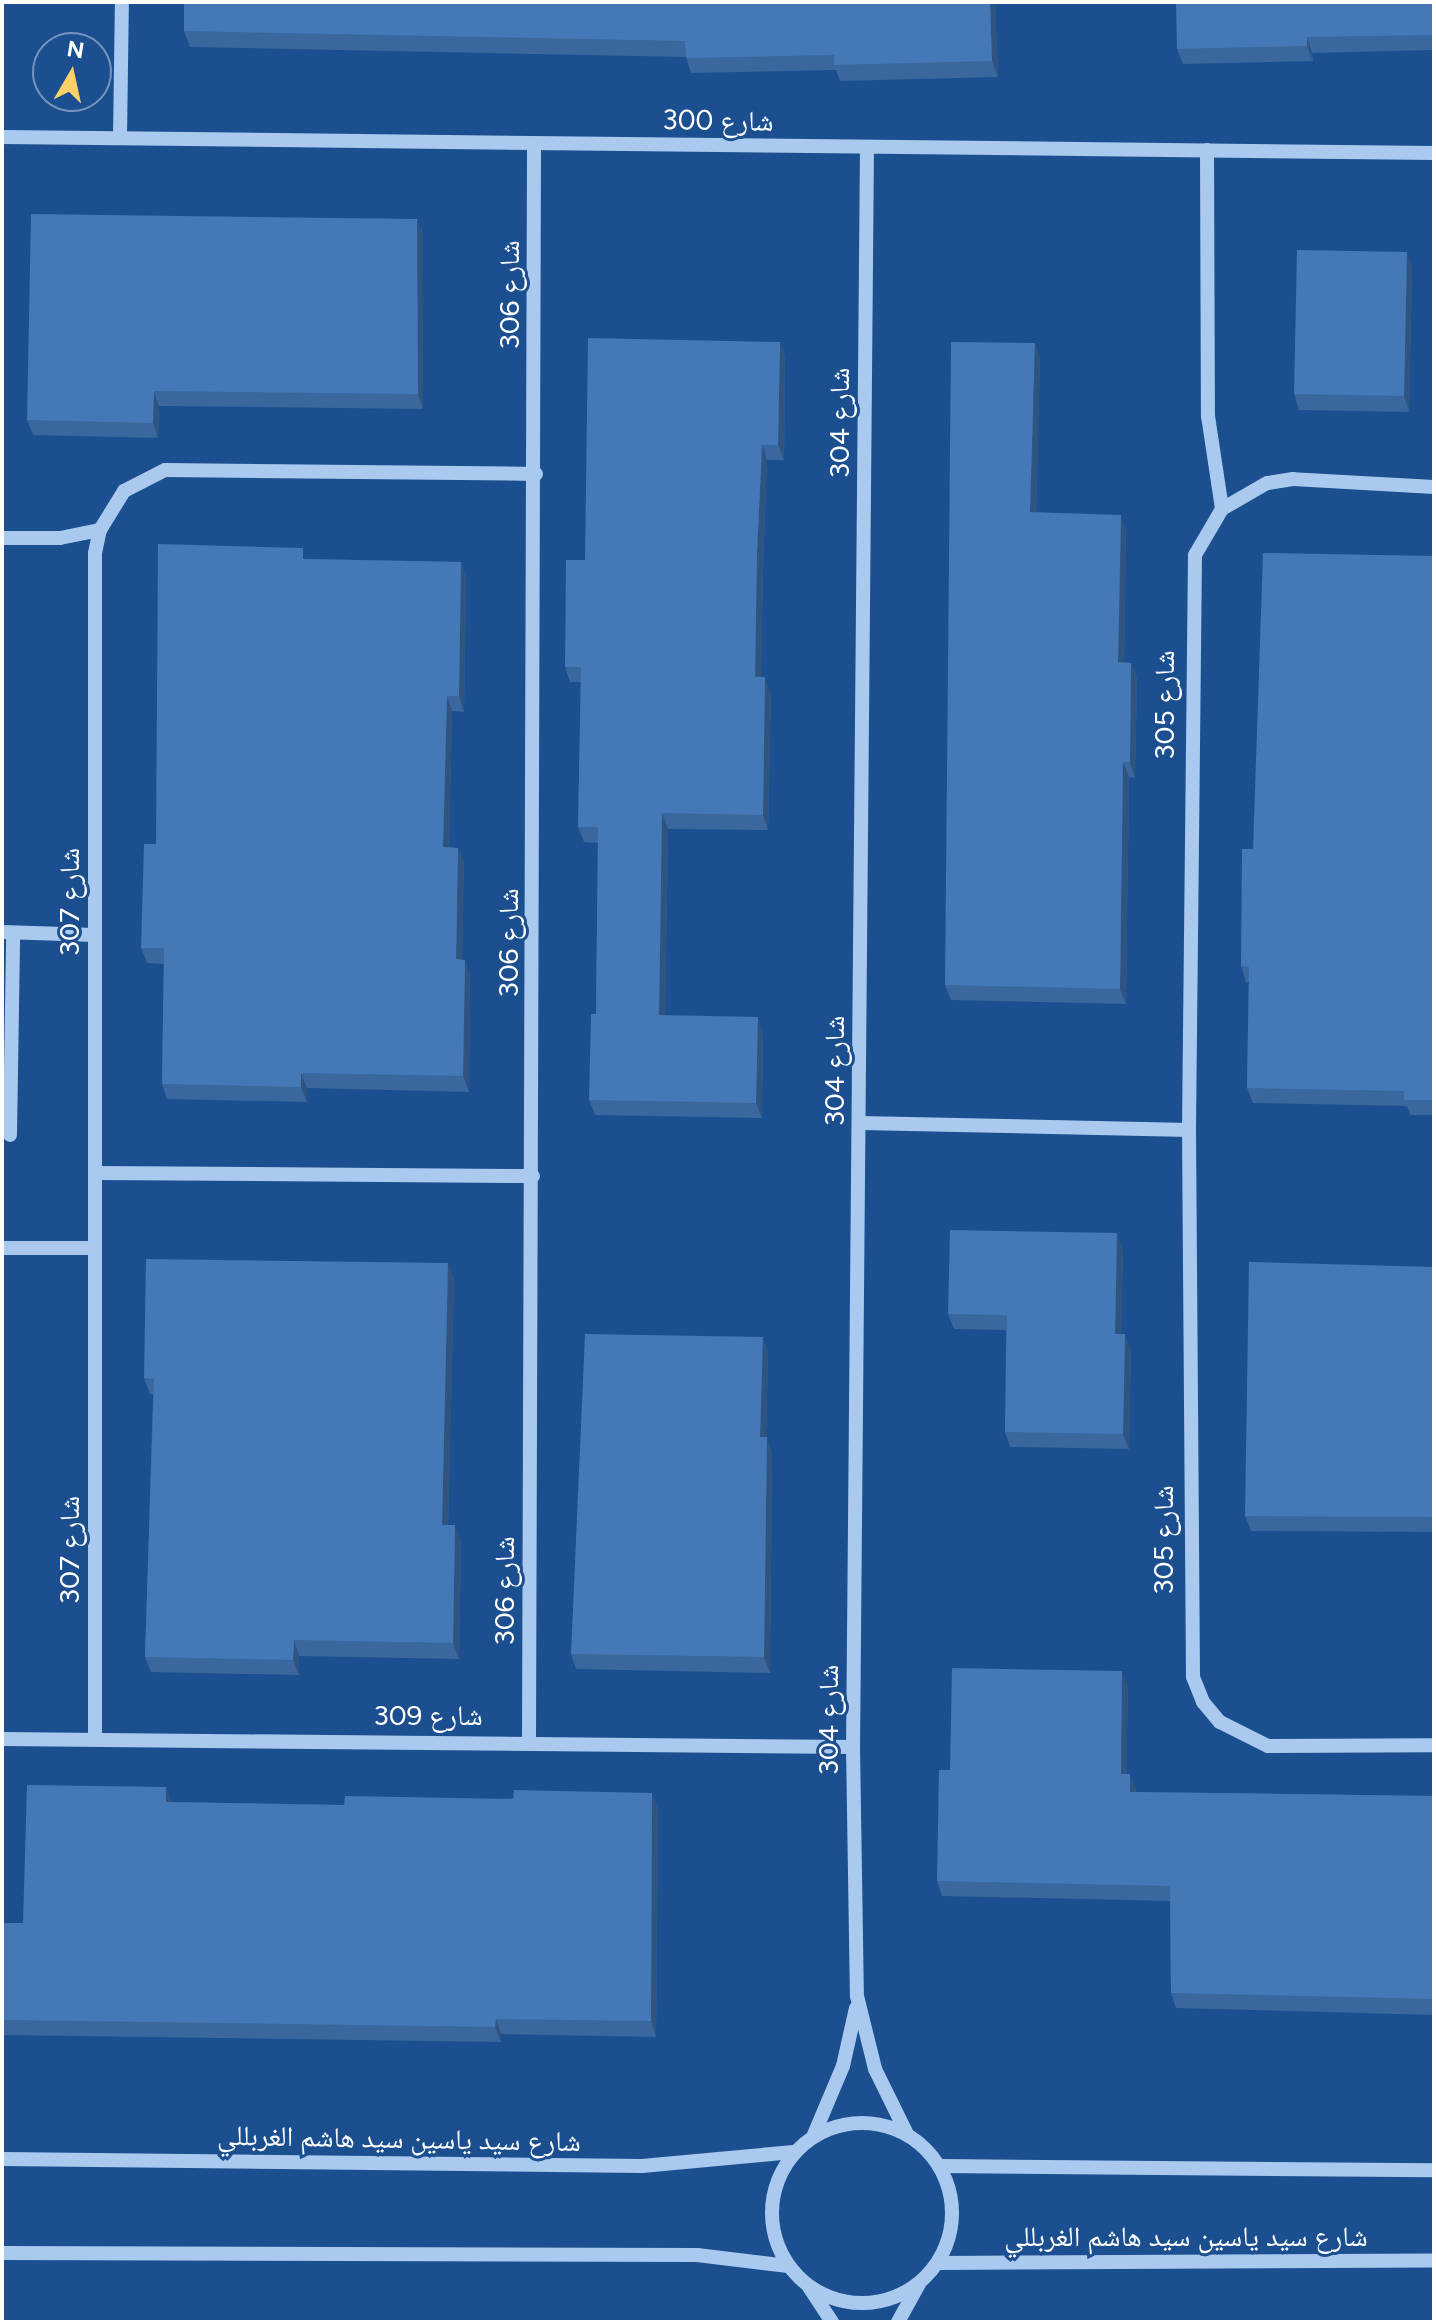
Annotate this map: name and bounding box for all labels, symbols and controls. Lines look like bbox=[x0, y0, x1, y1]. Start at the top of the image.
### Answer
north arrow bbox=[32, 32, 112, 112]
text: N bbox=[65, 35, 86, 64]
street label: شارع 300 bbox=[662, 102, 774, 138]
street label: شارع 306 bbox=[492, 240, 526, 350]
street label: شارع 304 bbox=[822, 368, 856, 478]
street label: شارع 305 bbox=[1147, 650, 1181, 760]
street label: شارع 307 bbox=[52, 848, 86, 956]
street label: شارع 306 bbox=[491, 888, 525, 998]
street label: شارع 304 bbox=[817, 1016, 851, 1126]
street label: شارع 305 bbox=[1146, 1485, 1180, 1595]
street label: شارع 307 bbox=[52, 1496, 86, 1604]
street label: شارع 306 bbox=[487, 1536, 521, 1646]
street label: شارع 304 bbox=[811, 1665, 845, 1775]
street label: شارع 309 bbox=[373, 1698, 483, 1732]
street label: شارع سيد ياسين سيد هاشم الغربللي bbox=[217, 2118, 581, 2158]
street label: شارع سيد ياسين سيد هاشم الغربللي bbox=[1004, 2219, 1368, 2253]

